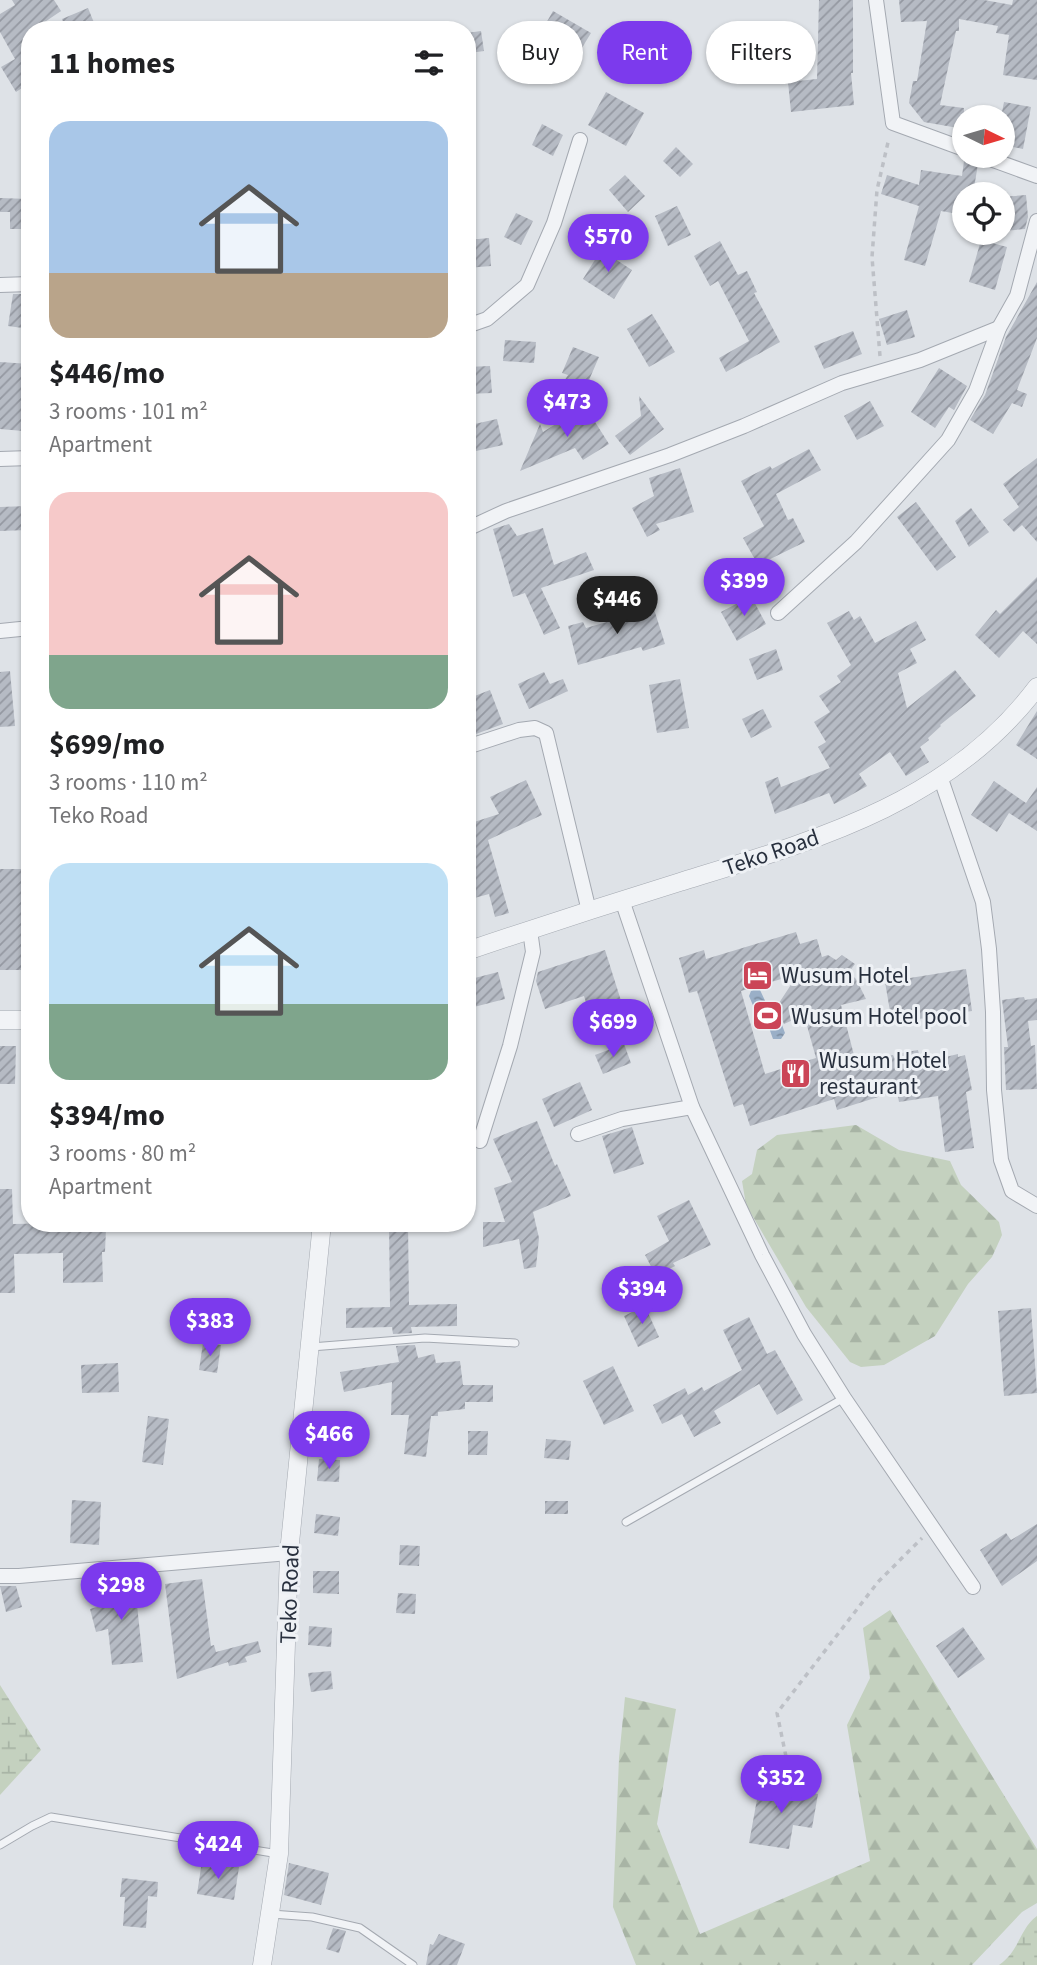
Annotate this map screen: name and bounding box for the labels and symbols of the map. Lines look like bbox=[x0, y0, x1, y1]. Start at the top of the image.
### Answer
north arrow bbox=[952, 105, 1015, 168]
pin: $570 bbox=[567, 215, 649, 274]
pin: $473 bbox=[526, 380, 608, 439]
pin: $399 bbox=[703, 558, 785, 618]
pin: $446 bbox=[576, 576, 658, 636]
street label: Teko Road bbox=[719, 821, 824, 884]
hotel icon: Wusum Hotel bbox=[741, 958, 775, 992]
place label: Wusum Hotel bbox=[781, 959, 909, 992]
sports icon: Wusum Hotel pool bbox=[751, 999, 785, 1033]
pin: $699 bbox=[572, 1000, 654, 1059]
place label: Wusum Hotel pool bbox=[791, 1000, 967, 1033]
place label: Wusum Hotel restaurant bbox=[819, 1044, 947, 1103]
restaurant icon: Wusum Hotel restaurant bbox=[779, 1056, 813, 1090]
pin: $394 bbox=[601, 1266, 683, 1326]
pin: $383 bbox=[169, 1298, 251, 1358]
pin: $466 bbox=[288, 1412, 370, 1471]
street label: Teko Road bbox=[271, 1544, 308, 1644]
pin: $298 bbox=[80, 1562, 162, 1622]
pin: $352 bbox=[740, 1756, 822, 1815]
pin: $424 bbox=[177, 1822, 259, 1881]

